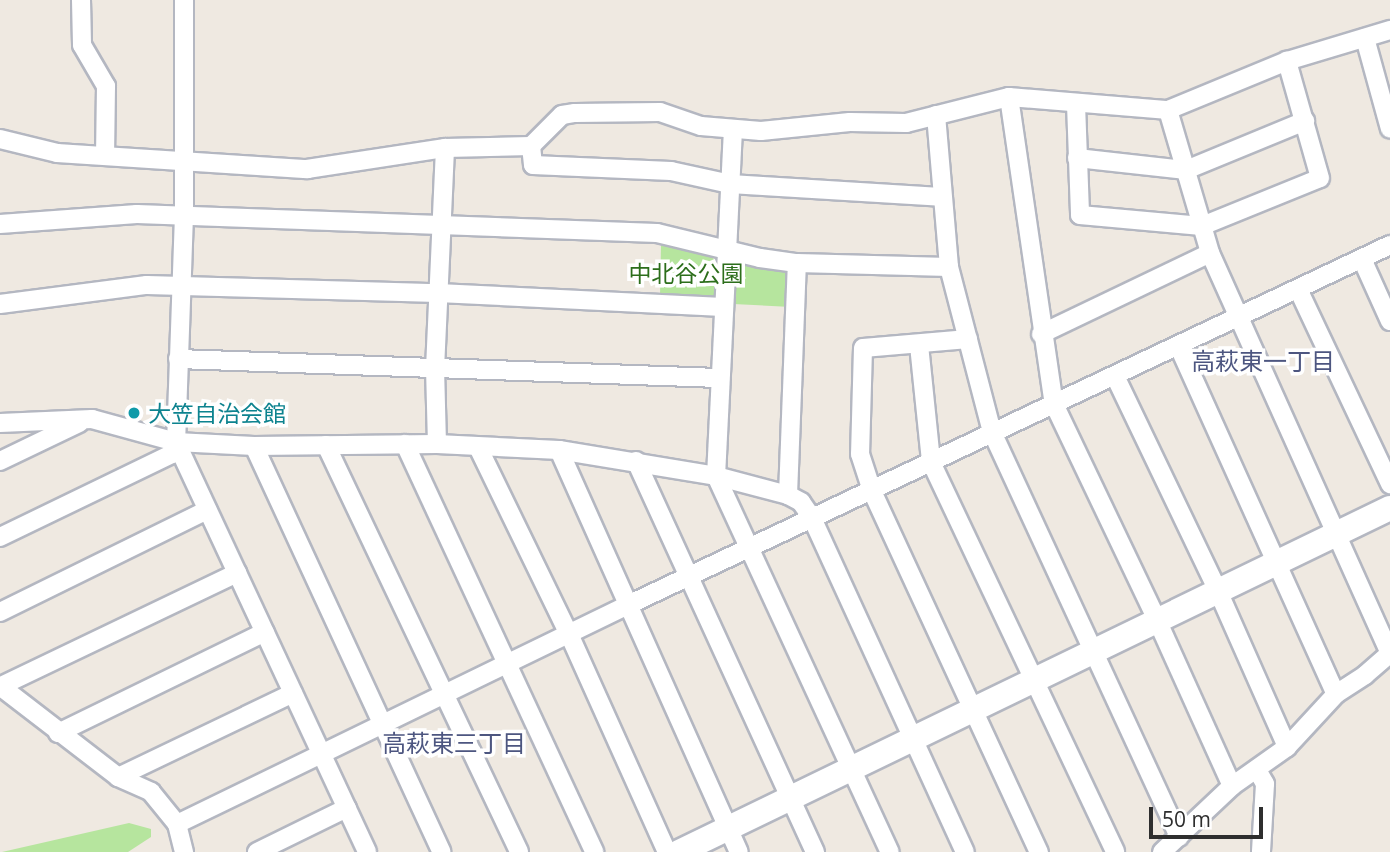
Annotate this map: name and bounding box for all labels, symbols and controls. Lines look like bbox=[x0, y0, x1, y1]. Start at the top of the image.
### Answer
park label: 中北谷公園 bbox=[629, 259, 743, 287]
district label: 高萩東一丁目 bbox=[1191, 347, 1335, 375]
place label: 大笠自治会館 bbox=[148, 399, 286, 427]
marker: 大笠自治会館 bbox=[126, 405, 142, 421]
district label: 高萩東三丁目 bbox=[382, 729, 526, 757]
scale bar bbox=[1152, 792, 1266, 836]
text: 50 m bbox=[1162, 805, 1211, 833]

